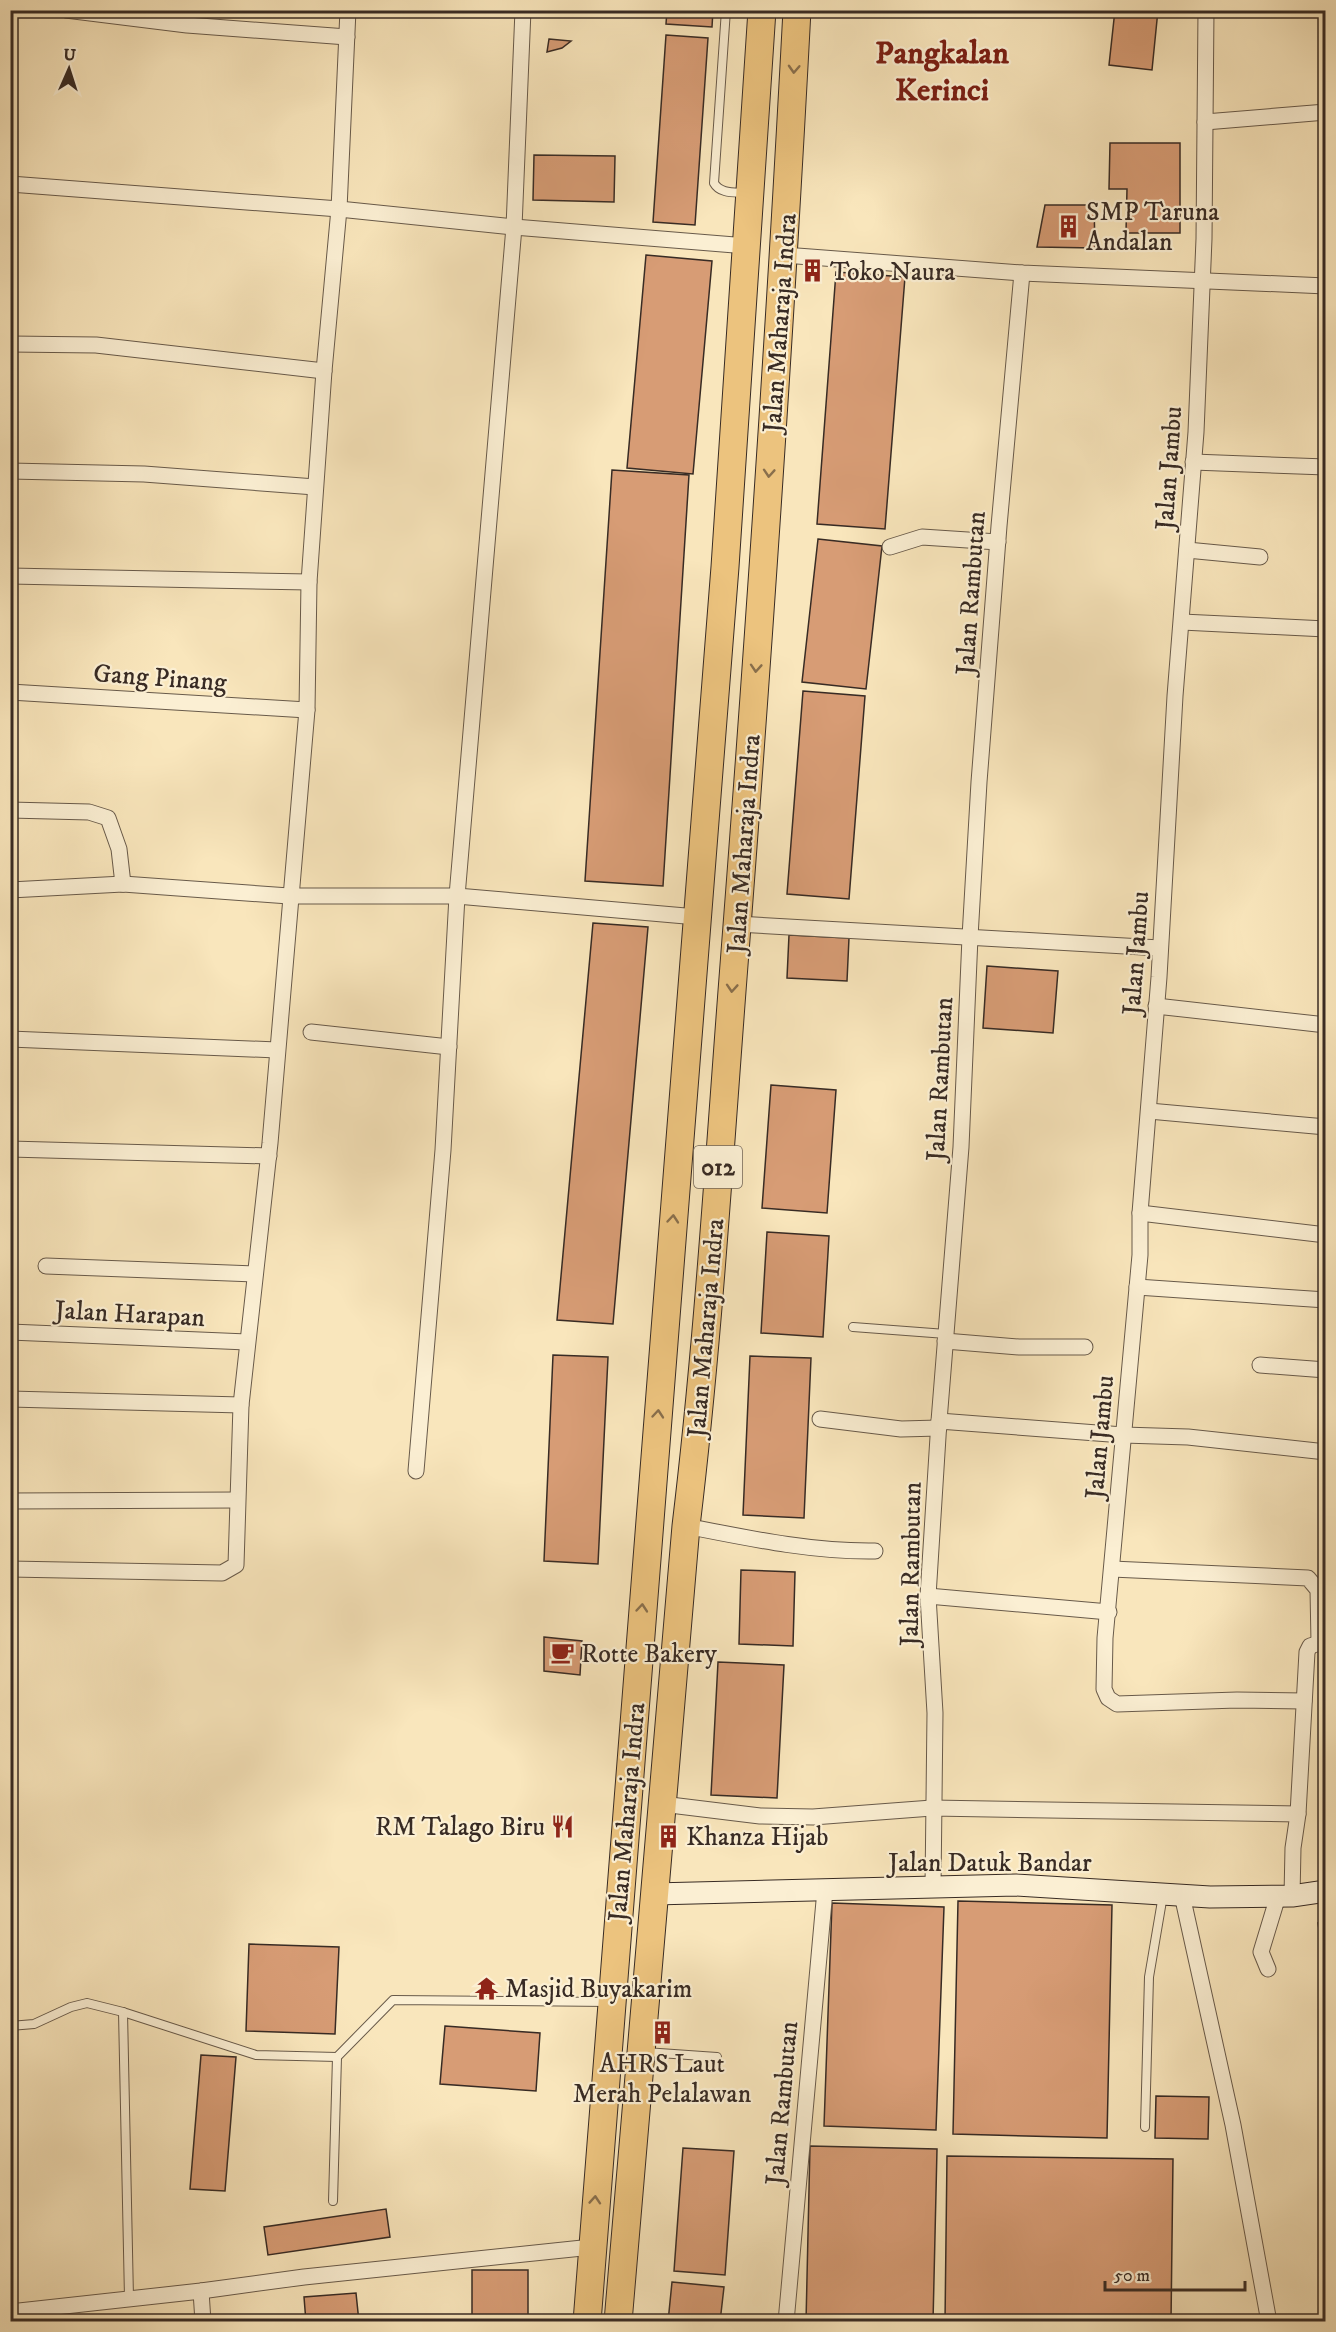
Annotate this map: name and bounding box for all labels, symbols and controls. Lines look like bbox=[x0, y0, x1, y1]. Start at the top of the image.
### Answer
district label: Pangkalan Kerinci bbox=[875, 34, 1009, 111]
north arrow bbox=[39, 39, 99, 99]
text: U bbox=[63, 45, 77, 65]
one-way arrow bbox=[787, 64, 800, 73]
place label: SMP Taruna Andalan bbox=[1086, 196, 1219, 259]
street label: Jalan Maharaja Indra bbox=[756, 212, 805, 436]
building icon: SMP Taruna Andalan bbox=[1055, 213, 1081, 239]
place label: Toko Naura bbox=[830, 256, 955, 289]
building icon: Toko Naura bbox=[799, 258, 825, 284]
street label: Jalan Jambu bbox=[1149, 405, 1190, 533]
one-way arrow bbox=[763, 469, 776, 478]
street label: Jalan Rambutan bbox=[949, 510, 994, 678]
street label: Gang Pinang bbox=[92, 657, 228, 700]
one-way arrow bbox=[750, 663, 763, 672]
street label: Jalan Maharaja Indra bbox=[720, 733, 769, 957]
street label: Jalan Jambu bbox=[1116, 890, 1157, 1018]
one-way arrow bbox=[726, 983, 739, 992]
street label: Jalan Rambutan bbox=[920, 996, 961, 1164]
road number: 012 bbox=[694, 1146, 742, 1188]
one-way arrow bbox=[666, 1215, 679, 1224]
street label: Jalan Maharaja Indra bbox=[680, 1217, 733, 1441]
street label: Jalan Harapan bbox=[52, 1294, 206, 1335]
street label: Jalan Jambu bbox=[1078, 1374, 1122, 1502]
one-way arrow bbox=[651, 1409, 664, 1418]
street label: Jalan Rambutan bbox=[894, 1481, 929, 1648]
one-way arrow bbox=[635, 1604, 648, 1613]
place label: Rotte Bakery bbox=[581, 1638, 717, 1671]
cafe icon: Rotte Bakery bbox=[550, 1640, 576, 1666]
street label: Jalan Maharaja Indra bbox=[601, 1701, 654, 1925]
place label: RM Talago Biru bbox=[375, 1811, 545, 1844]
restaurant icon: RM Talago Biru bbox=[550, 1813, 576, 1839]
place label: Khanza Hijab bbox=[686, 1821, 828, 1854]
building icon: Khanza Hijab bbox=[655, 1823, 681, 1849]
street label: Jalan Datuk Bandar bbox=[886, 1847, 1092, 1880]
place label: Masjid Buyakarim bbox=[505, 1973, 692, 2006]
temple icon: Masjid Buyakarim bbox=[474, 1975, 500, 2001]
building icon: AHRS Laut Merah Pelalawan bbox=[649, 2019, 675, 2045]
street label: Jalan Rambutan bbox=[759, 2019, 806, 2188]
place label: AHRS Laut Merah Pelalawan bbox=[573, 2048, 752, 2111]
one-way arrow bbox=[589, 2196, 602, 2205]
scale bar bbox=[1105, 2254, 1244, 2292]
text: 50 m bbox=[1114, 2265, 1150, 2287]

